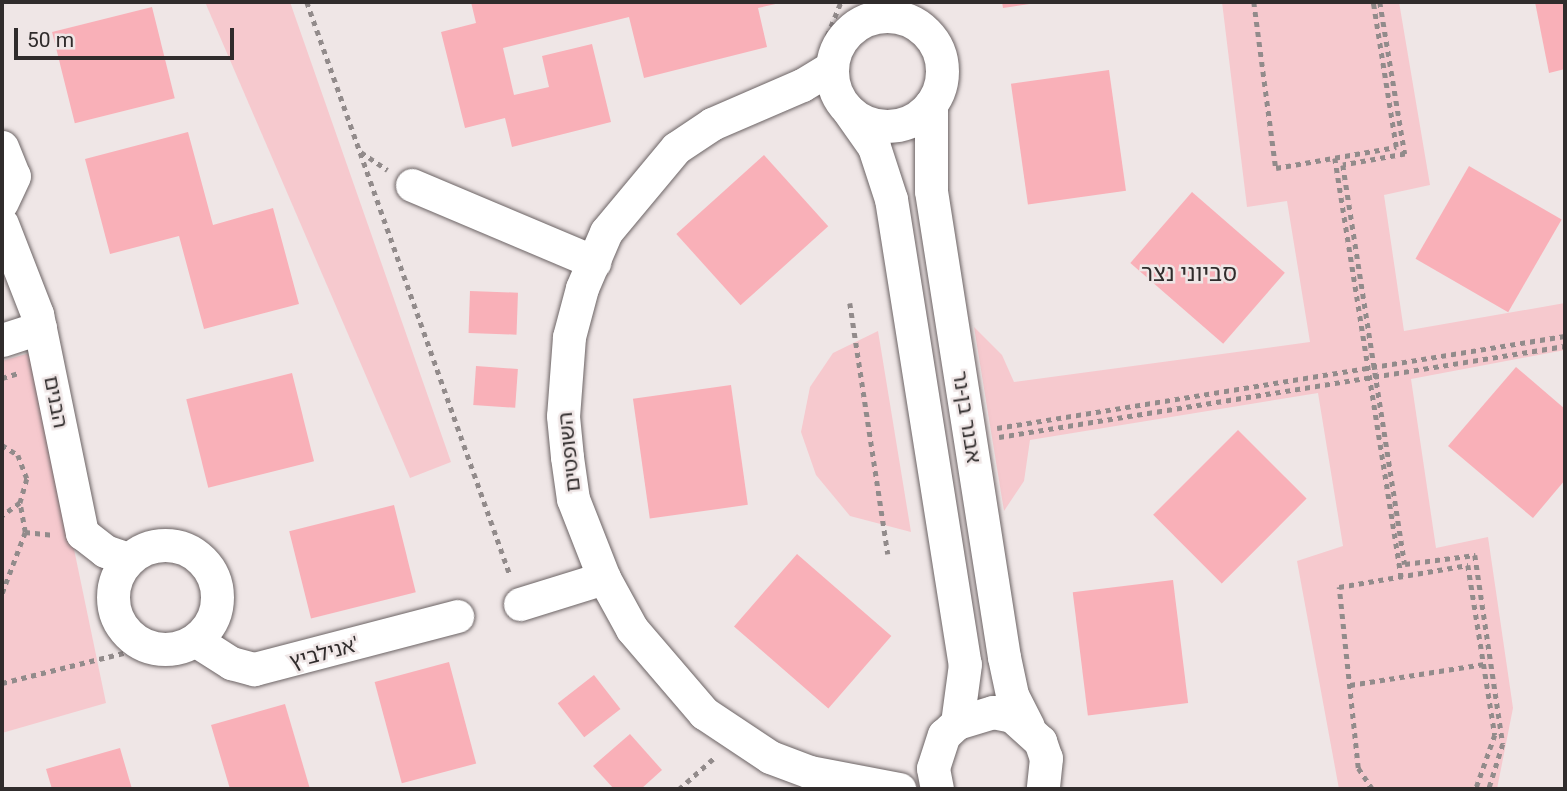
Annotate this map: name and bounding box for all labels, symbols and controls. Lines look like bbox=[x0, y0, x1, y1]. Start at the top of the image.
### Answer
scale bar bbox=[18, 14, 238, 58]
text: 50 m bbox=[27, 28, 74, 52]
district label: סביוני נצר bbox=[1141, 260, 1237, 288]
street label: אבנר בן-נר bbox=[947, 369, 987, 465]
street label: הבנים bbox=[39, 374, 73, 430]
street label: השופטים bbox=[552, 411, 586, 493]
street label: אנילביץ' bbox=[287, 632, 361, 674]

